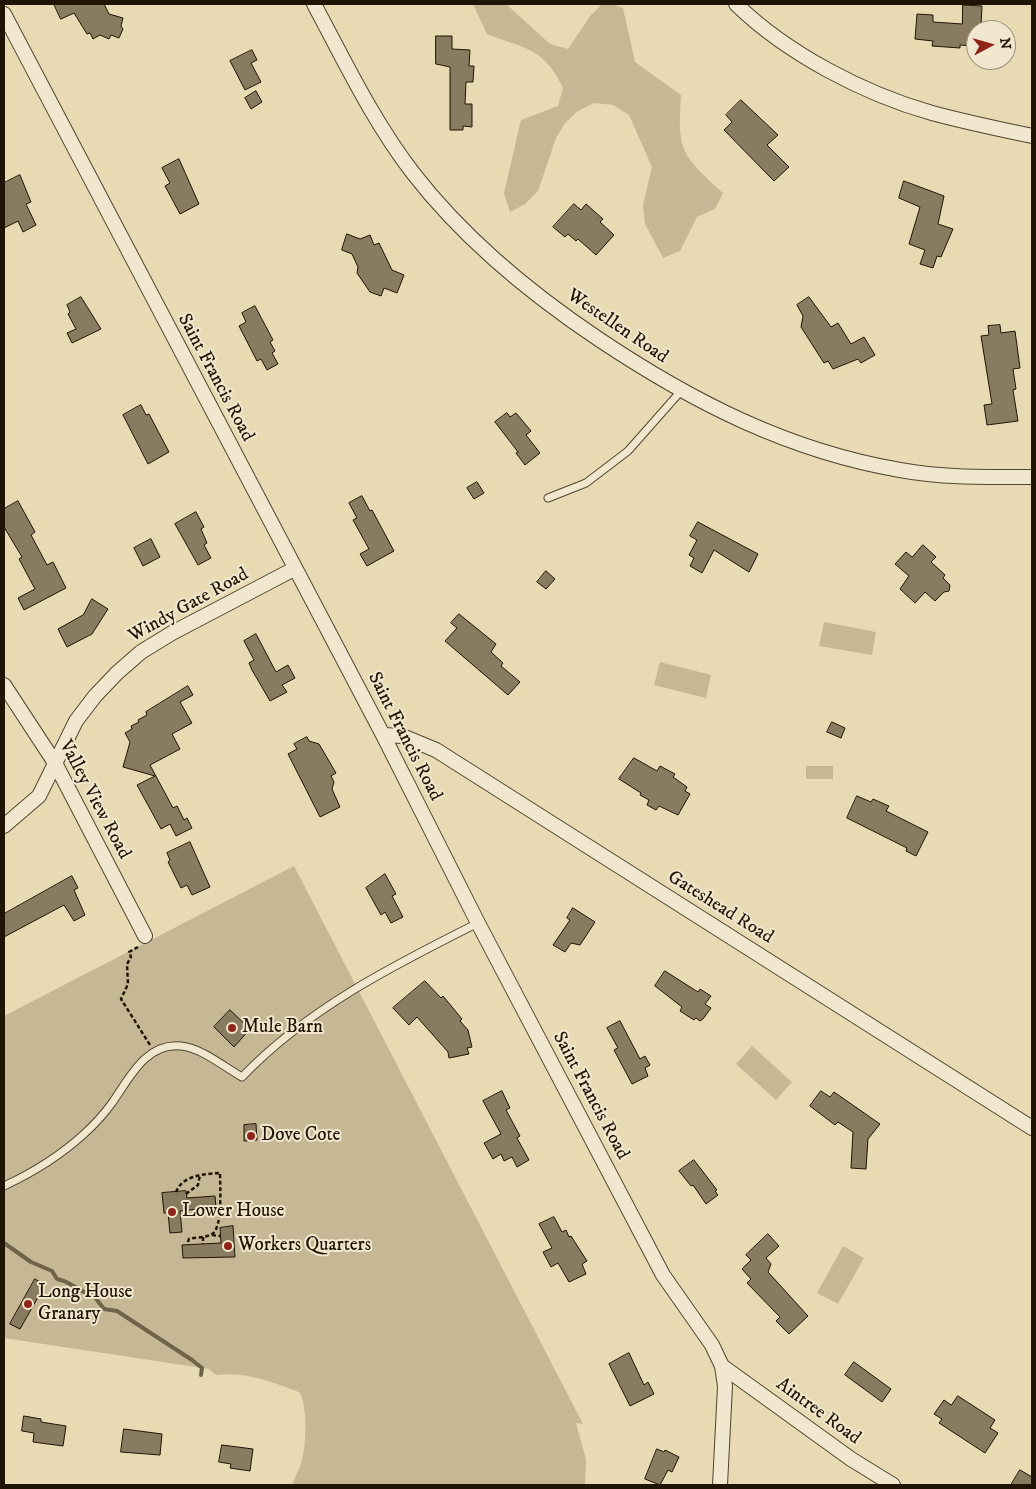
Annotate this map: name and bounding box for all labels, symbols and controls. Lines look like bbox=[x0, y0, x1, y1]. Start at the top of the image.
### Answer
north arrow bbox=[966, 20, 1016, 70]
text: N bbox=[995, 37, 1014, 50]
street label: Westellen Road bbox=[562, 285, 672, 369]
street label: Saint Francis Road bbox=[172, 310, 258, 446]
street label: Windy Gate Road bbox=[125, 564, 253, 648]
street label: Saint Francis Road bbox=[362, 669, 446, 805]
street label: Valley View Road bbox=[53, 737, 135, 863]
street label: Gateshead Road bbox=[663, 866, 777, 950]
place label: Mule Barn bbox=[242, 1017, 323, 1039]
marker: Mule Barn bbox=[226, 1022, 238, 1034]
street label: Saint Francis Road bbox=[547, 1028, 633, 1164]
place label: Dove Cote bbox=[261, 1125, 340, 1147]
marker: Dove Cote bbox=[245, 1130, 257, 1142]
place label: Lower House bbox=[182, 1201, 284, 1223]
marker: Lower House bbox=[166, 1206, 178, 1218]
place label: Workers Quarters bbox=[238, 1235, 371, 1257]
marker: Workers Quarters bbox=[222, 1240, 234, 1252]
place label: Long House Granary bbox=[38, 1282, 132, 1326]
marker: Long House Granary bbox=[22, 1298, 34, 1310]
street label: Aintree Road bbox=[771, 1374, 865, 1450]

